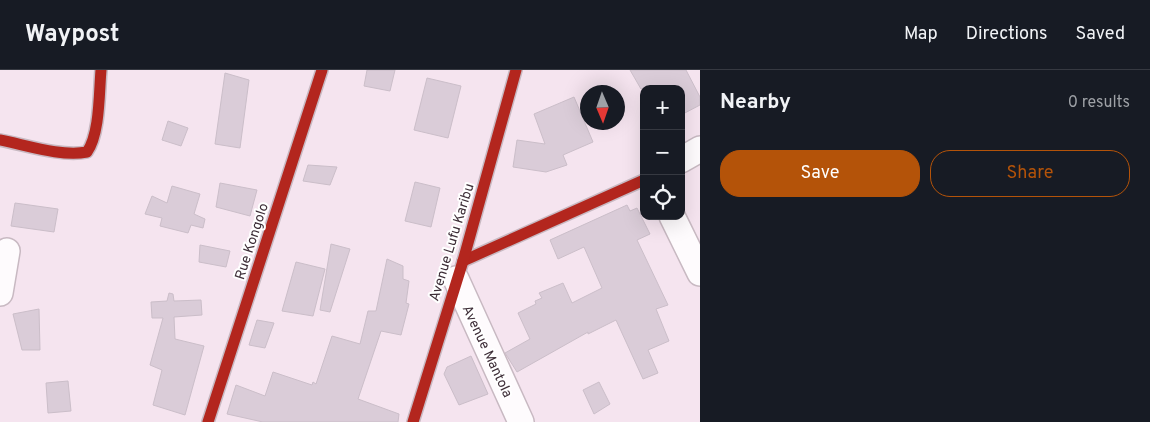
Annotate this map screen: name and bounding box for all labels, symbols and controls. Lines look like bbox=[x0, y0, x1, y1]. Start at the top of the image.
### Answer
text: Waypost bbox=[25, 20, 119, 50]
text: Map bbox=[904, 23, 938, 46]
text: Directions bbox=[966, 23, 1048, 46]
text: Saved bbox=[1076, 23, 1125, 46]
north arrow bbox=[580, 85, 625, 130]
map controls bbox=[640, 85, 685, 220]
button: + bbox=[640, 85, 685, 130]
text: Nearby bbox=[720, 89, 791, 116]
text: 0 results bbox=[1068, 93, 1130, 113]
button: − bbox=[640, 130, 685, 175]
button: Save bbox=[720, 150, 920, 197]
button: Share bbox=[930, 150, 1130, 197]
button: locate bbox=[640, 175, 685, 220]
street label: Avenue Lufu Karibu bbox=[426, 181, 478, 304]
street label: Rue Kongolo bbox=[232, 201, 273, 282]
street label: Avenue Mantola bbox=[458, 303, 516, 401]

